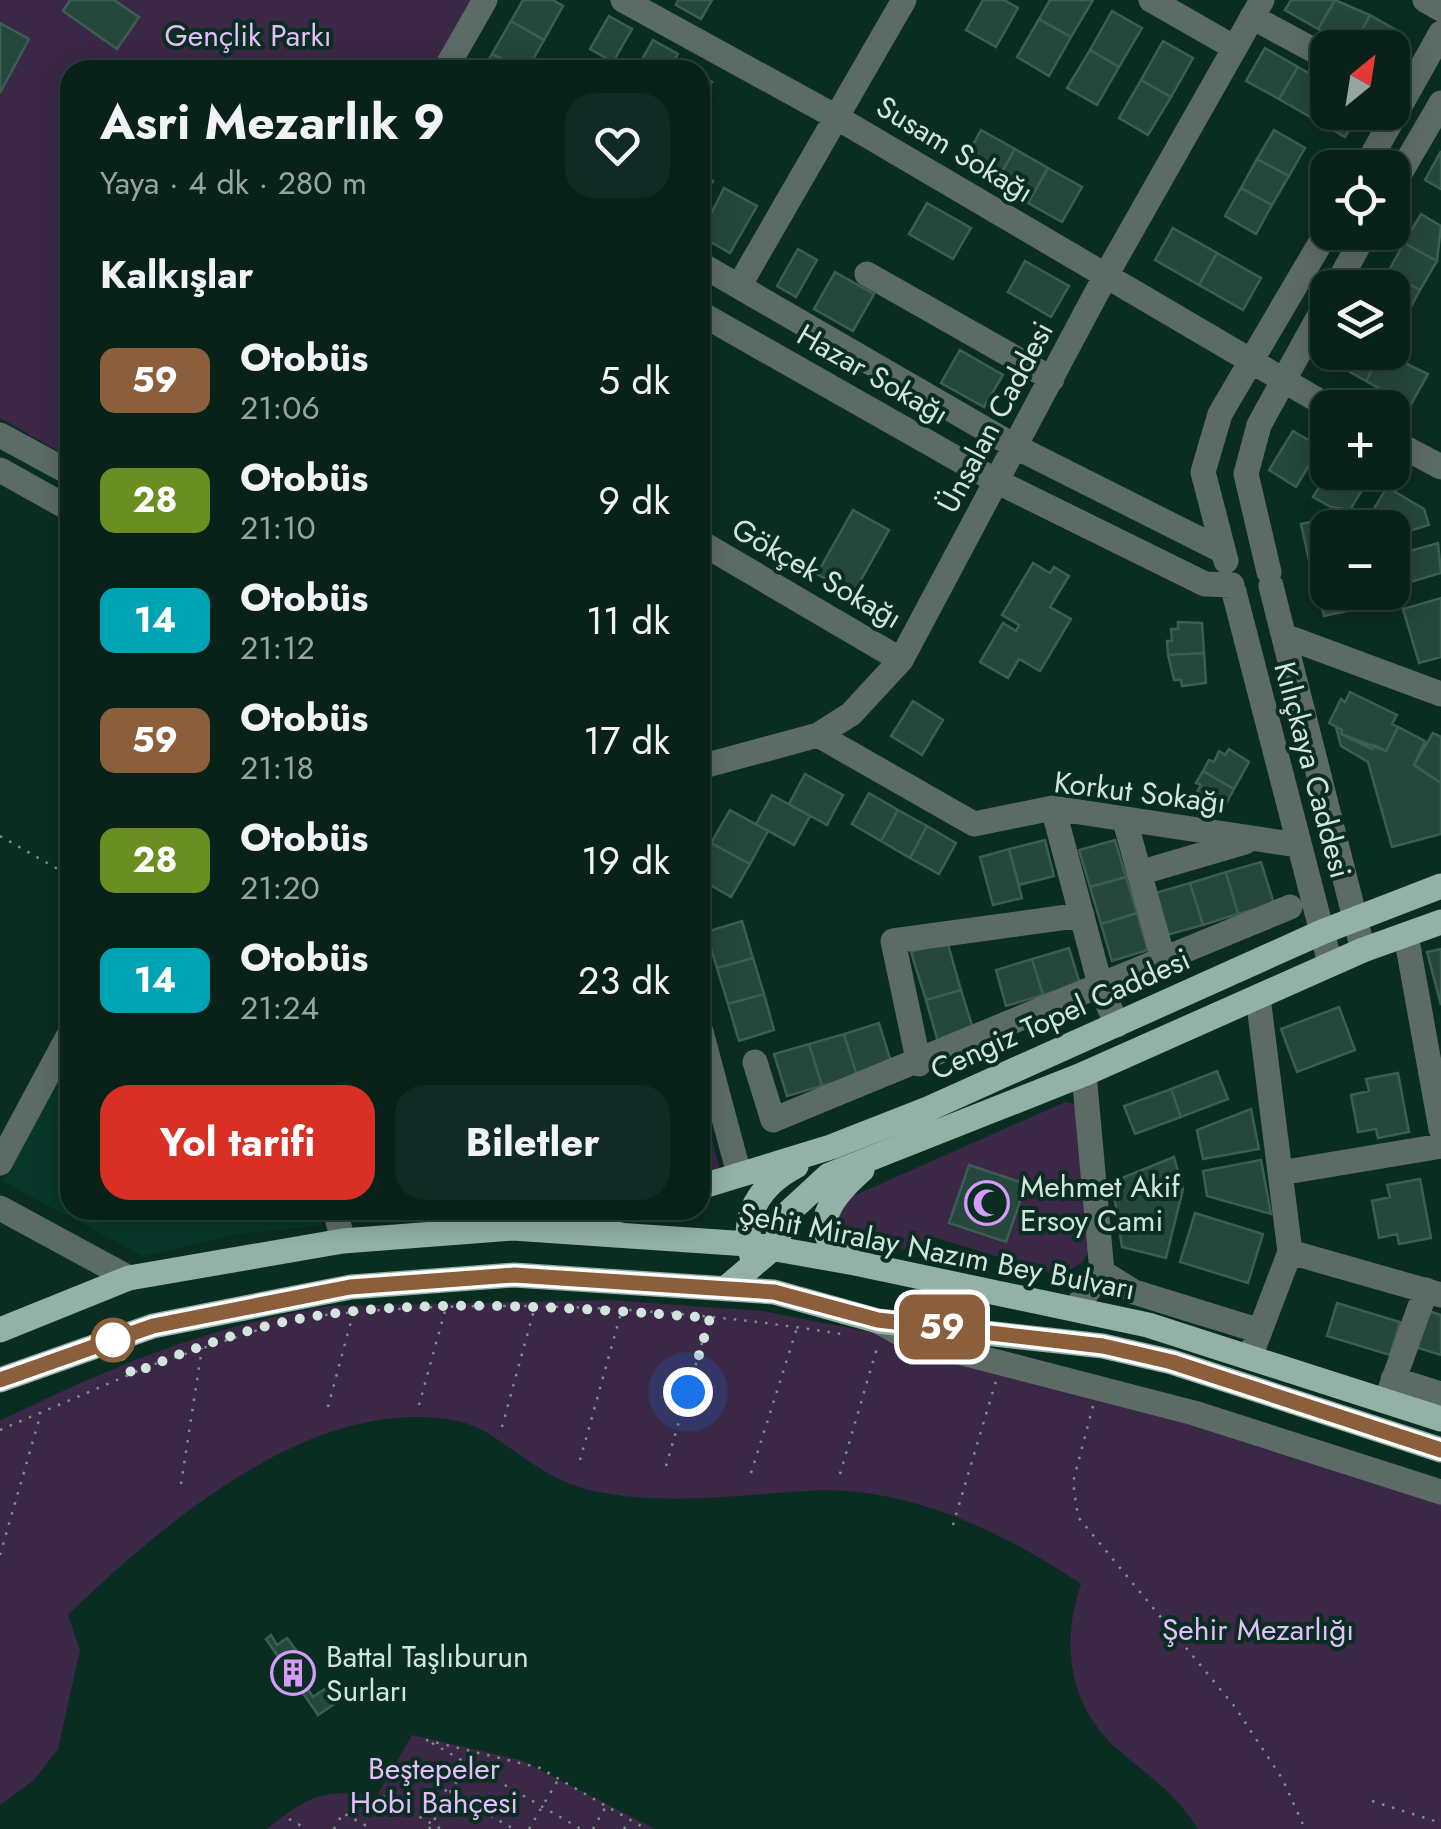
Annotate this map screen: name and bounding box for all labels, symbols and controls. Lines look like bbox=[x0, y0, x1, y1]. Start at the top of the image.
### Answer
park label: Gençlik Parkı bbox=[165, 14, 331, 57]
north arrow bbox=[1310, 30, 1410, 130]
map controls bbox=[1310, 30, 1410, 610]
street label: Susam Sokağı bbox=[868, 85, 1042, 213]
text: Asri Mezarlık 9 bbox=[100, 88, 445, 157]
button: heart bbox=[565, 93, 670, 198]
button: locate bbox=[1310, 150, 1410, 250]
text: Yaya · 4 dk · 280 m bbox=[100, 160, 367, 206]
text: Kalkışlar bbox=[100, 247, 253, 302]
button: layers bbox=[1310, 270, 1410, 370]
street label: Hazar Sokağı bbox=[789, 313, 957, 435]
street label: Ünsalan Caddesi bbox=[926, 313, 1064, 521]
text: Otobüs bbox=[240, 330, 368, 385]
text: 5 dk bbox=[599, 353, 670, 408]
text: 59 bbox=[132, 355, 178, 405]
text: 21:06 bbox=[240, 385, 320, 431]
button: + bbox=[1310, 390, 1410, 490]
text: Otobüs bbox=[240, 450, 368, 505]
text: 9 dk bbox=[598, 473, 670, 528]
text: 28 bbox=[133, 475, 177, 525]
text: 21:10 bbox=[240, 505, 316, 551]
street label: Gökçek Sokağı bbox=[724, 507, 910, 639]
button: − bbox=[1310, 510, 1410, 610]
text: Otobüs bbox=[240, 570, 368, 625]
text: 11 dk bbox=[586, 593, 670, 648]
text: 14 bbox=[134, 595, 176, 645]
text: 21:12 bbox=[240, 625, 315, 671]
street label: Kılıçkaya Caddesi bbox=[1263, 657, 1363, 883]
text: Otobüs bbox=[240, 690, 368, 745]
text: 17 dk bbox=[583, 713, 670, 768]
text: 59 bbox=[132, 715, 178, 765]
text: 21:18 bbox=[240, 745, 314, 791]
street label: Korkut Sokağı bbox=[1052, 760, 1228, 824]
text: Otobüs bbox=[240, 810, 368, 865]
text: 19 dk bbox=[581, 833, 670, 888]
text: 28 bbox=[133, 835, 177, 885]
text: 21:20 bbox=[240, 865, 320, 911]
text: Otobüs bbox=[240, 930, 368, 985]
street label: Cengiz Topel Caddesi bbox=[923, 937, 1197, 1091]
text: 23 dk bbox=[578, 953, 670, 1008]
text: 14 bbox=[134, 955, 176, 1005]
text: 21:24 bbox=[240, 985, 319, 1031]
button: Yol tarifi bbox=[100, 1085, 375, 1200]
button: Biletler bbox=[395, 1085, 670, 1200]
place label: Mehmet Akif Ersoy Cami bbox=[1020, 1165, 1181, 1242]
mosque icon: Mehmet Akif Ersoy Cami bbox=[964, 1180, 1010, 1226]
street label: Şehit Miralay Nazım Bey Bulvarı bbox=[735, 1191, 1139, 1311]
line badge: 59 bbox=[897, 1294, 987, 1360]
text: 59 bbox=[919, 1302, 965, 1352]
unlabelled marker bbox=[92, 1319, 134, 1361]
your location bbox=[663, 1367, 713, 1417]
park label: Şehir Mezarlığı bbox=[1162, 1608, 1354, 1651]
place label: Battal Taşlıburun Surları bbox=[326, 1635, 529, 1712]
building icon: Battal Taşlıburun Surları bbox=[270, 1650, 316, 1696]
park label: Beştepeler Hobi Bahçesi bbox=[350, 1747, 518, 1824]

